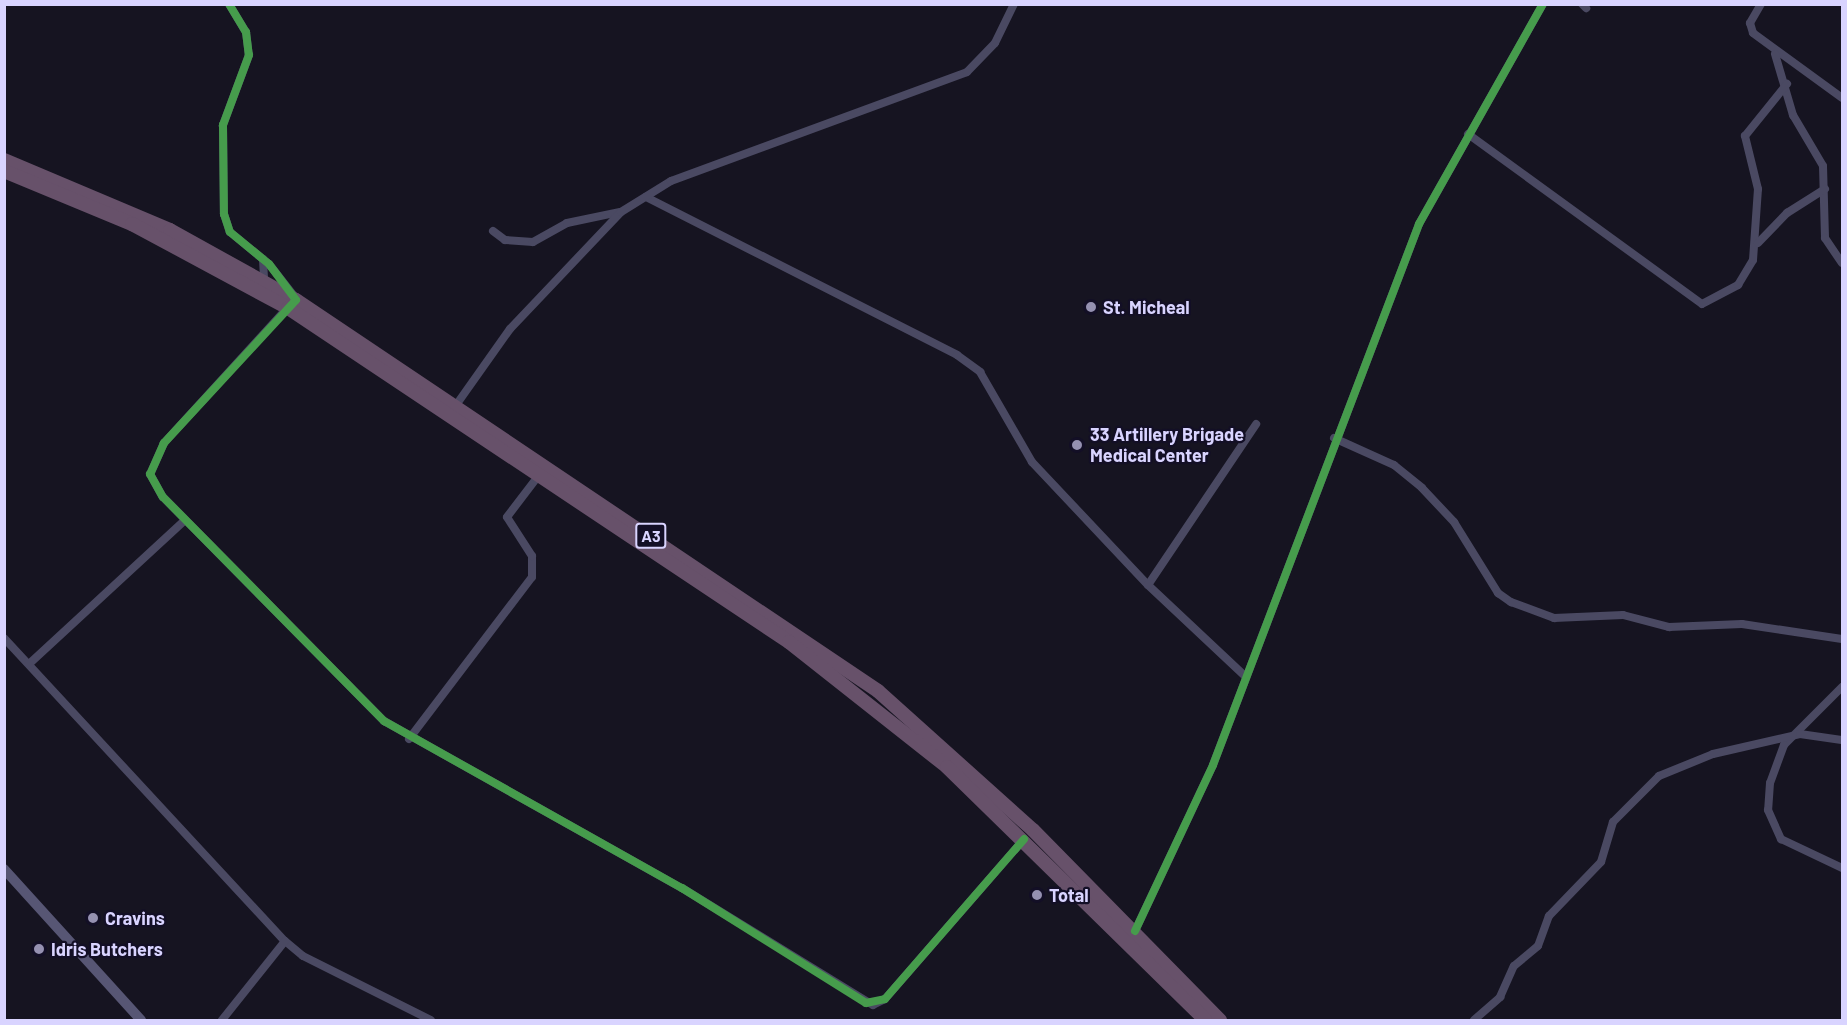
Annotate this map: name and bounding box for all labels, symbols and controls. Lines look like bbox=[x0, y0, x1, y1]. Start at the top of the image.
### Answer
place label: St. Micheal bbox=[1103, 296, 1190, 318]
marker: St. Micheal bbox=[1084, 300, 1098, 314]
place label: 33 Artillery Brigade Medical Center bbox=[1090, 424, 1244, 466]
marker: 33 Artillery Brigade Medical Center bbox=[1068, 436, 1086, 454]
road number: A3 bbox=[634, 523, 668, 549]
place label: Total bbox=[1049, 884, 1089, 906]
marker: Total bbox=[1030, 888, 1044, 902]
place label: Cravins bbox=[105, 907, 165, 929]
marker: Cravins bbox=[86, 911, 100, 925]
place label: Idris Butchers bbox=[51, 938, 163, 960]
marker: Idris Butchers bbox=[32, 942, 46, 956]

